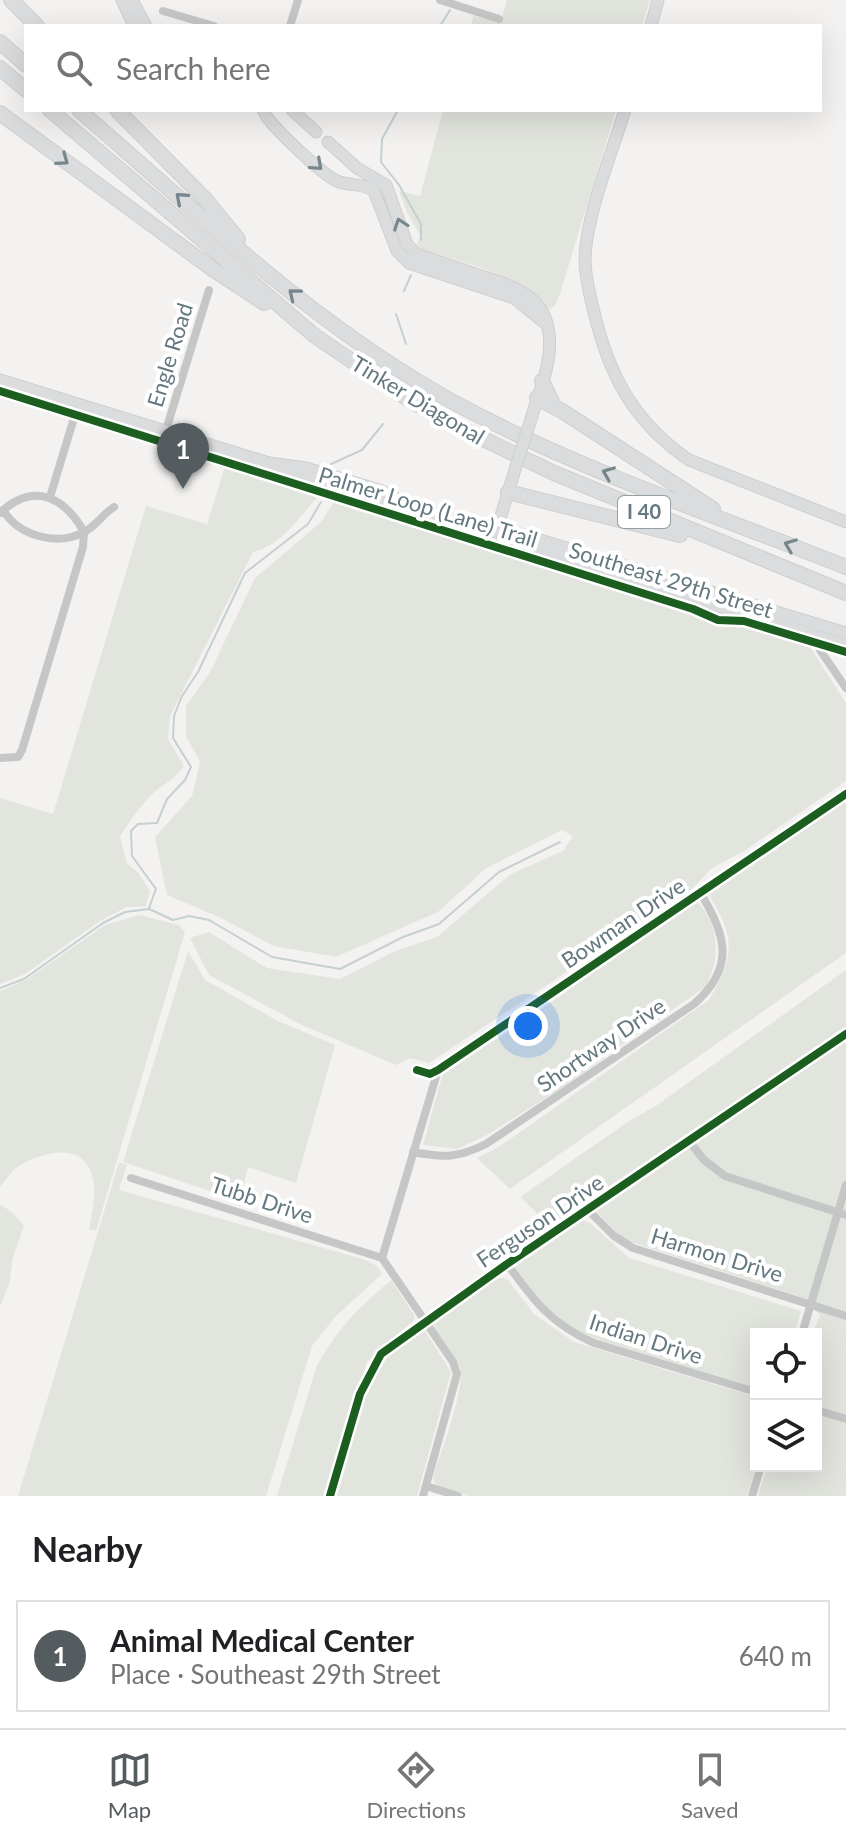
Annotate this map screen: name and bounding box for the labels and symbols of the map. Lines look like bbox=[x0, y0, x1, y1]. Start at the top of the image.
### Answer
one-way arrow bbox=[54, 150, 69, 164]
one-way arrow bbox=[308, 156, 323, 170]
one-way arrow bbox=[175, 193, 190, 208]
one-way arrow bbox=[393, 218, 409, 232]
one-way arrow bbox=[288, 289, 303, 304]
street label: Engle Road bbox=[141, 300, 198, 410]
street label: Tinker Diagonal bbox=[347, 349, 490, 450]
pin: 1 bbox=[157, 423, 209, 489]
street label: Palmer Loop (Lane) Trail bbox=[315, 460, 541, 553]
one-way arrow bbox=[602, 467, 616, 483]
road number: I 40 bbox=[618, 496, 670, 528]
street label: Southeast 29th Street bbox=[566, 536, 776, 623]
one-way arrow bbox=[784, 538, 798, 554]
street label: Bowman Drive bbox=[556, 871, 690, 974]
street label: Shortway Drive bbox=[531, 992, 670, 1097]
your location bbox=[508, 1006, 548, 1046]
street label: Ferguson Drive bbox=[471, 1168, 608, 1273]
street label: Tubb Drive bbox=[208, 1170, 317, 1229]
street label: Harmon Drive bbox=[648, 1222, 786, 1287]
street label: Indian Drive bbox=[586, 1308, 706, 1369]

